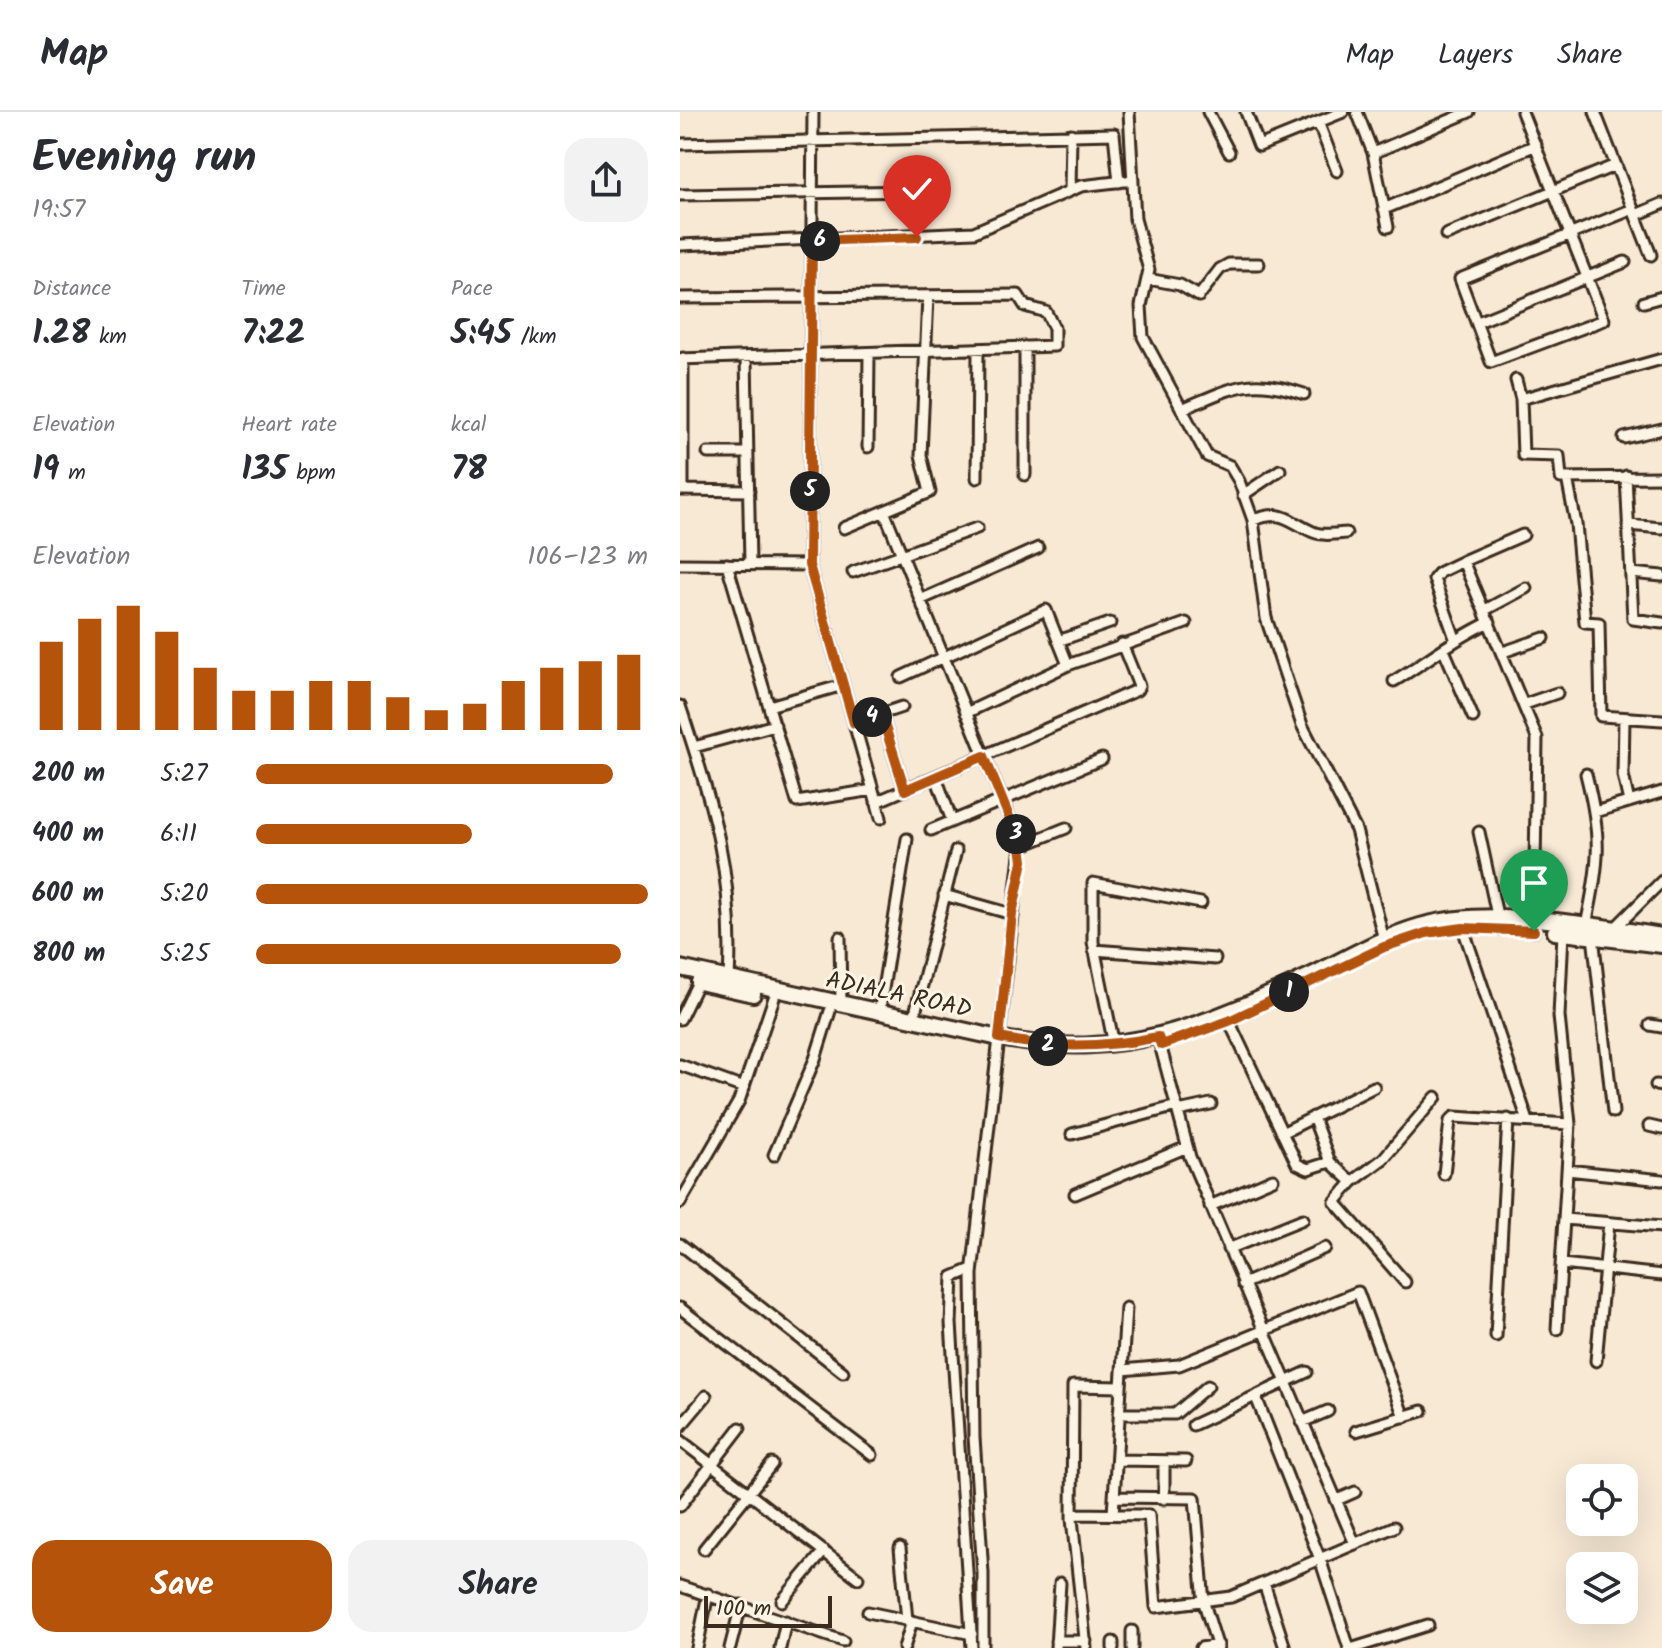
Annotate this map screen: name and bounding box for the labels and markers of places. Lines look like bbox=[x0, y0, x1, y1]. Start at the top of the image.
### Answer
pin bbox=[883, 155, 951, 237]
pin: 6 bbox=[800, 221, 840, 261]
pin: 5 bbox=[790, 471, 830, 511]
pin: 4 bbox=[852, 697, 892, 737]
pin: 3 bbox=[996, 814, 1036, 854]
pin bbox=[1500, 849, 1568, 931]
pin: 1 bbox=[1269, 972, 1309, 1012]
pin: 2 bbox=[1028, 1026, 1068, 1066]

